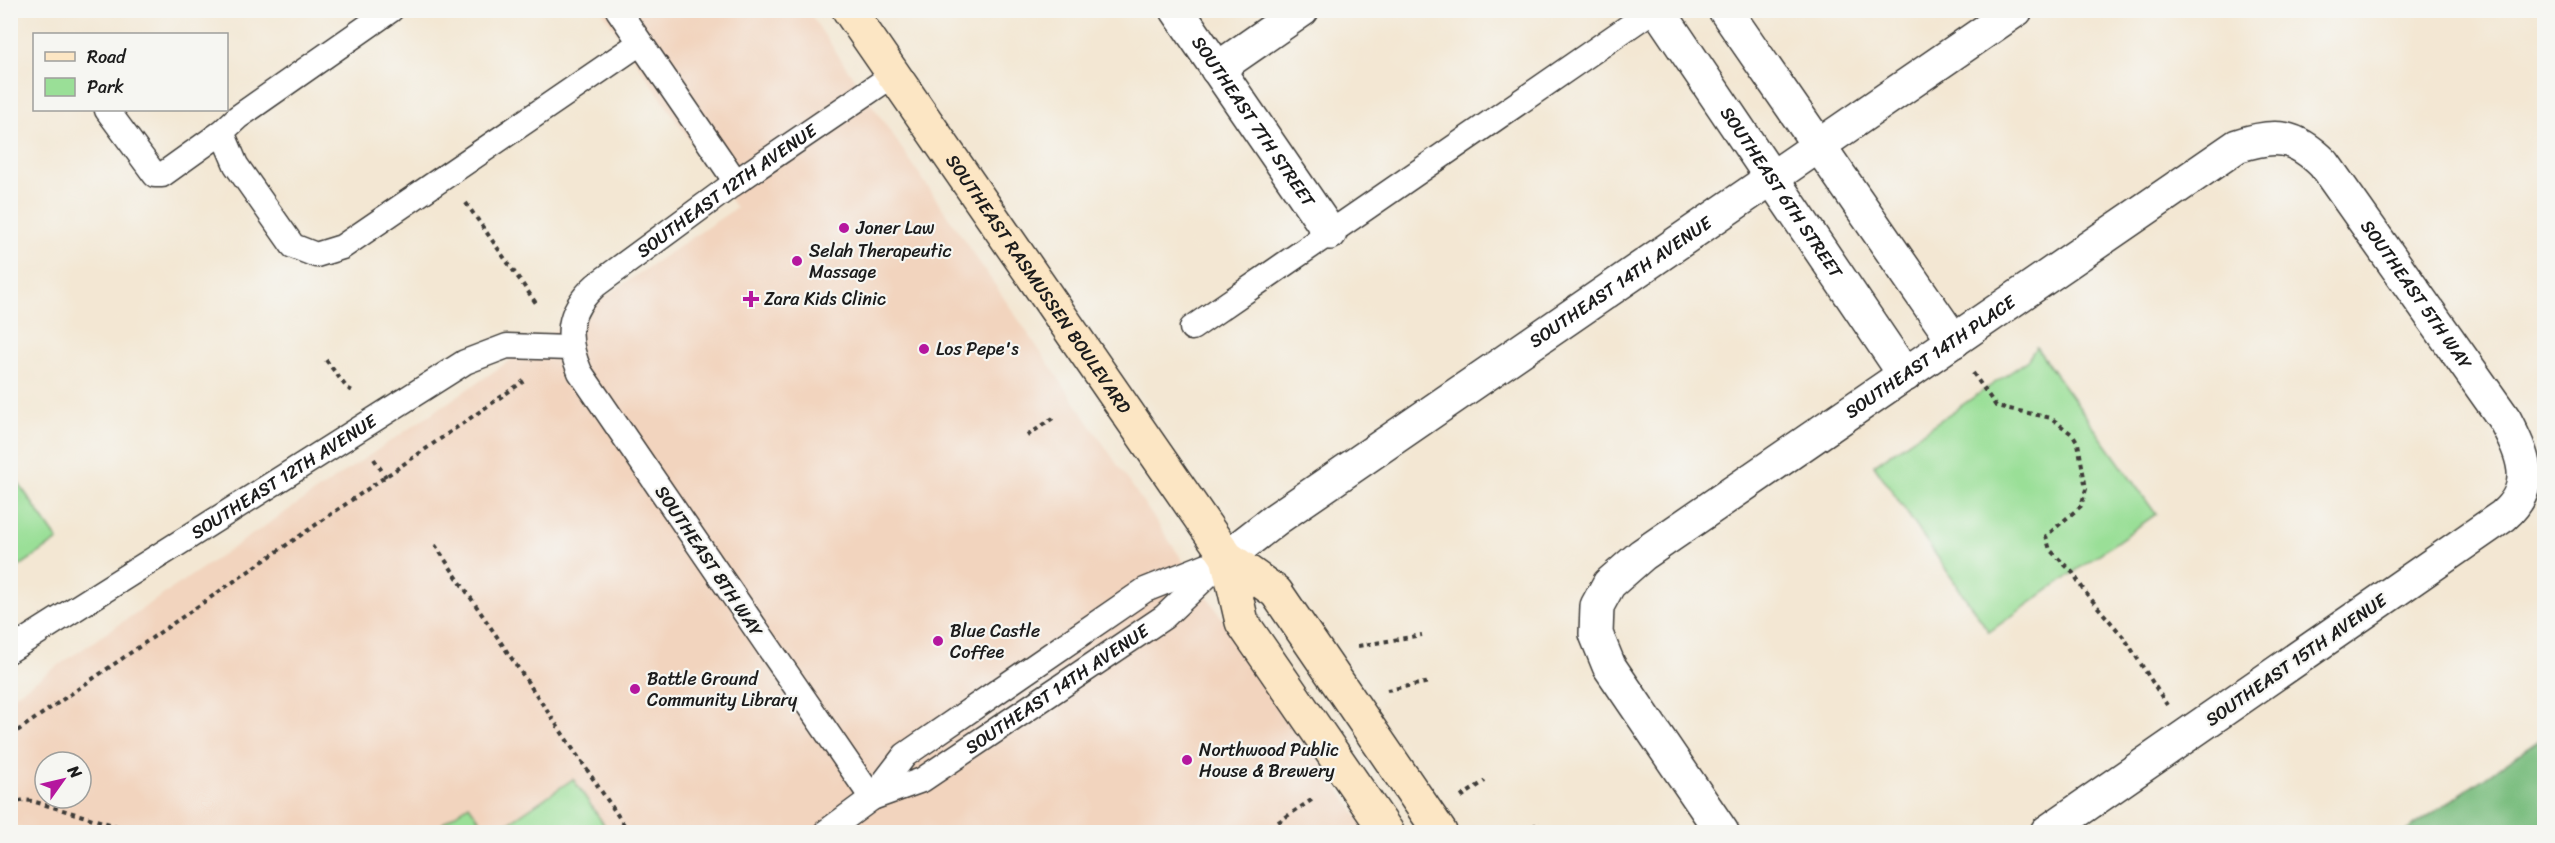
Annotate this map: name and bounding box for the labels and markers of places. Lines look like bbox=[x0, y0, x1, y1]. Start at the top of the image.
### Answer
place label: Joner Law bbox=[855, 212, 935, 244]
marker: Joner Law bbox=[837, 221, 851, 235]
place label: Selah Therapeutic Massage bbox=[809, 235, 952, 288]
marker: Selah Therapeutic Massage bbox=[790, 254, 804, 268]
place label: Zara Kids Clinic bbox=[764, 283, 886, 315]
marker: Zara Kids Clinic bbox=[742, 290, 760, 308]
place label: Los Pepe's bbox=[936, 333, 1019, 365]
marker: Los Pepe's bbox=[917, 342, 931, 356]
place label: Blue Castle Coffee bbox=[950, 615, 1040, 668]
marker: Blue Castle Coffee bbox=[931, 634, 945, 648]
place label: Battle Ground Community Library bbox=[647, 663, 798, 716]
marker: Battle Ground Community Library bbox=[628, 682, 642, 696]
place label: Northwood Public House & Brewery bbox=[1199, 734, 1339, 787]
marker: Northwood Public House & Brewery bbox=[1180, 753, 1194, 767]

